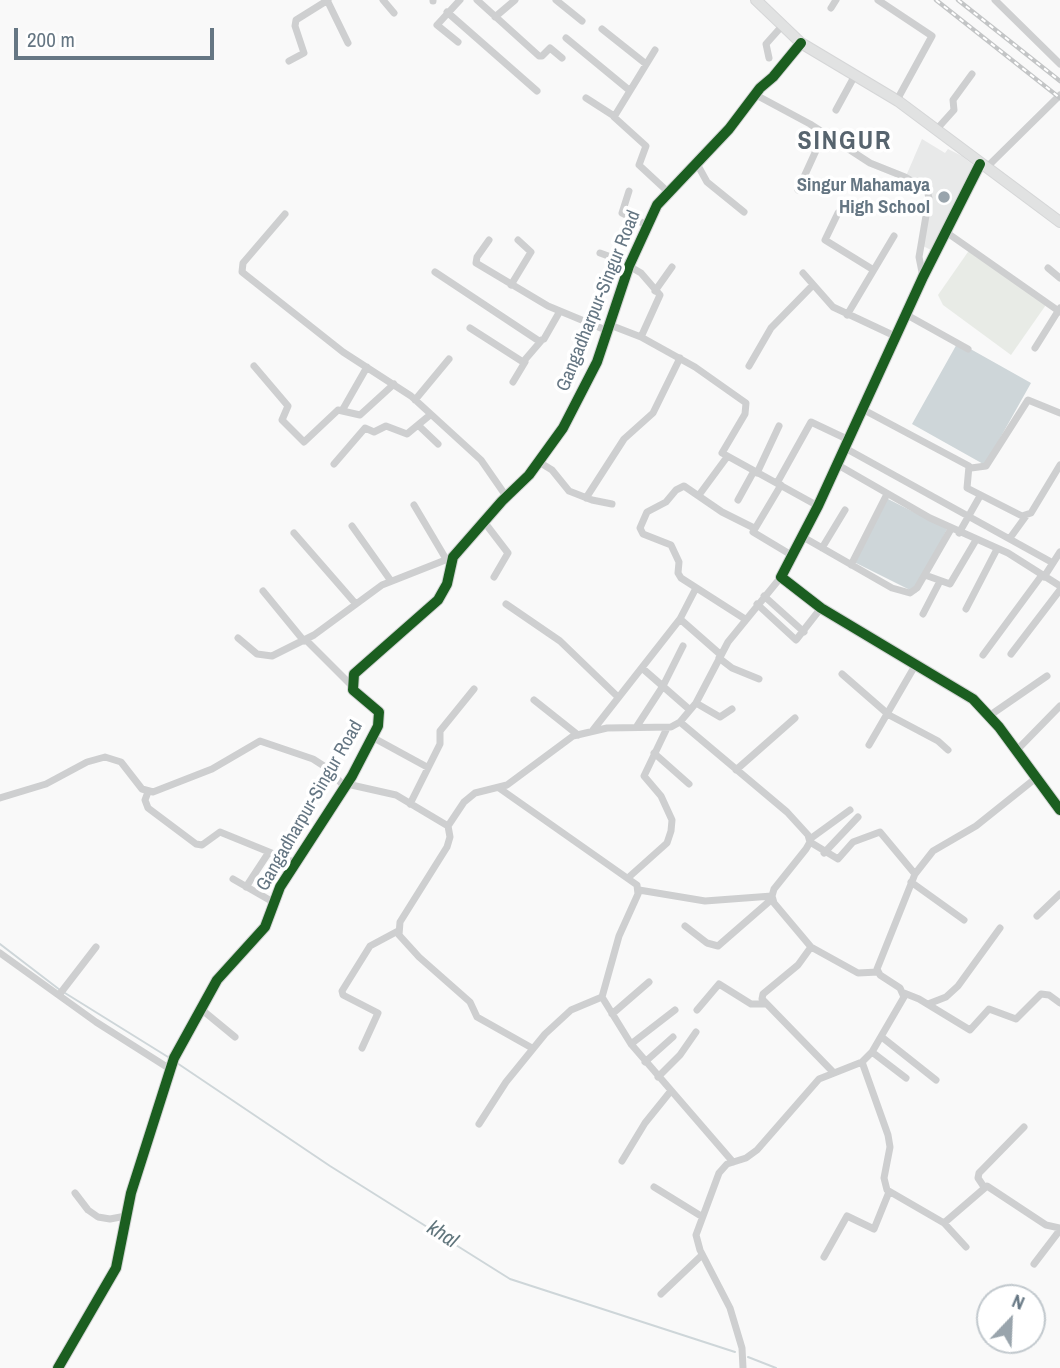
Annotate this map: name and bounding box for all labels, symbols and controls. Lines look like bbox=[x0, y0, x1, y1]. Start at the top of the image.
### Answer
scale bar bbox=[18, 14, 217, 58]
text: 200 m bbox=[27, 25, 75, 54]
district label: SINGUR bbox=[798, 126, 892, 158]
place label: Singur Mahamaya High School bbox=[797, 175, 930, 219]
marker: Singur Mahamaya High School bbox=[936, 189, 952, 205]
street label: Gangadharpur-Singur Road bbox=[552, 207, 646, 395]
street label: Gangadharpur-Singur Road bbox=[252, 717, 368, 895]
water label: khal bbox=[422, 1216, 462, 1254]
north arrow bbox=[976, 1284, 1046, 1354]
text: N bbox=[1008, 1287, 1029, 1316]

